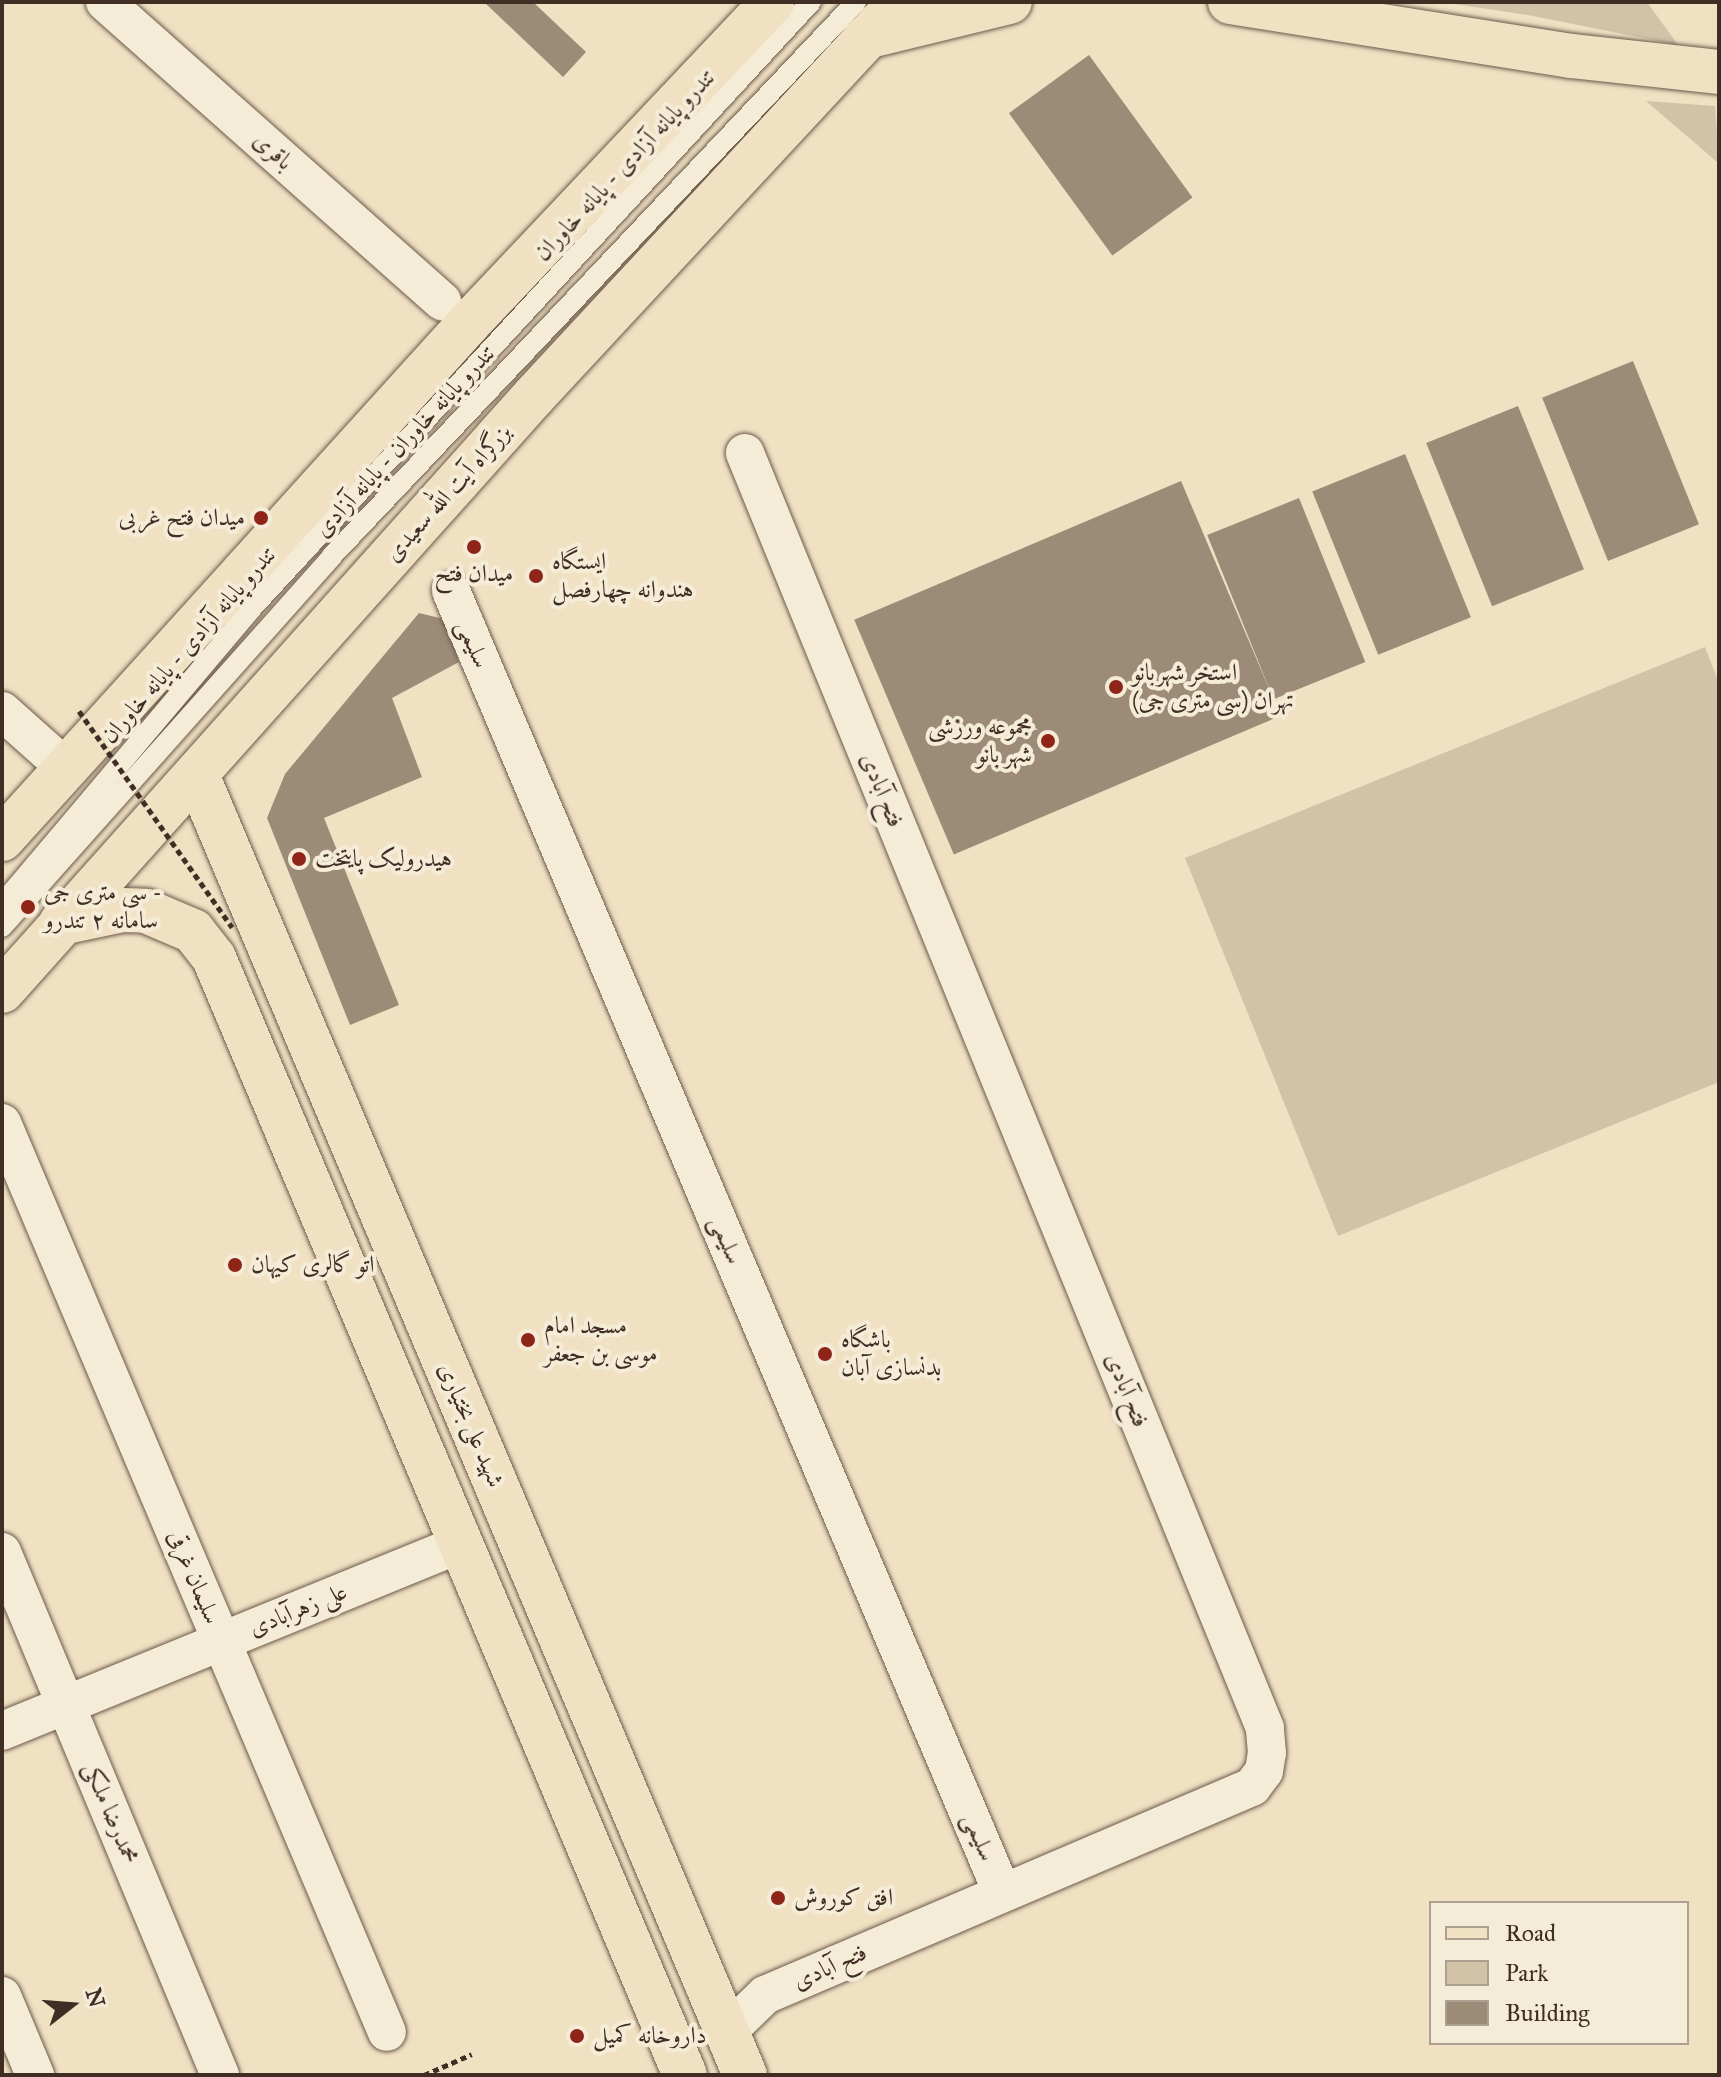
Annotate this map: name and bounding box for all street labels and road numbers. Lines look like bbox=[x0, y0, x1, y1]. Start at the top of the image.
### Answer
street label: تندرو پایانه آزادی - پایانه خاوران bbox=[528, 63, 722, 267]
street label: باقری bbox=[247, 126, 299, 176]
street label: تندرو پایانه خاوران - پایانه آزادی bbox=[308, 339, 502, 543]
street label: بزرگراه آیت الله سعیدی bbox=[379, 418, 517, 568]
street label: تندرو پایانه آزادی - پایانه خاوران bbox=[95, 540, 283, 750]
street label: سلیمی bbox=[450, 616, 496, 672]
street label: فتح آبادی bbox=[854, 749, 910, 831]
street label: سلیمی bbox=[703, 1212, 749, 1268]
street label: فتح آبادی bbox=[1099, 1349, 1155, 1431]
street label: شهید علی بختیاری bbox=[432, 1358, 510, 1492]
street label: سلیمان غرقی bbox=[161, 1526, 227, 1628]
street label: علی زهرآبادی bbox=[245, 1577, 351, 1643]
street label: محمدرضا ملکی bbox=[77, 1758, 145, 1868]
street label: سلیمی bbox=[956, 1809, 1002, 1865]
street label: فتح آبادی bbox=[789, 1938, 871, 1996]

